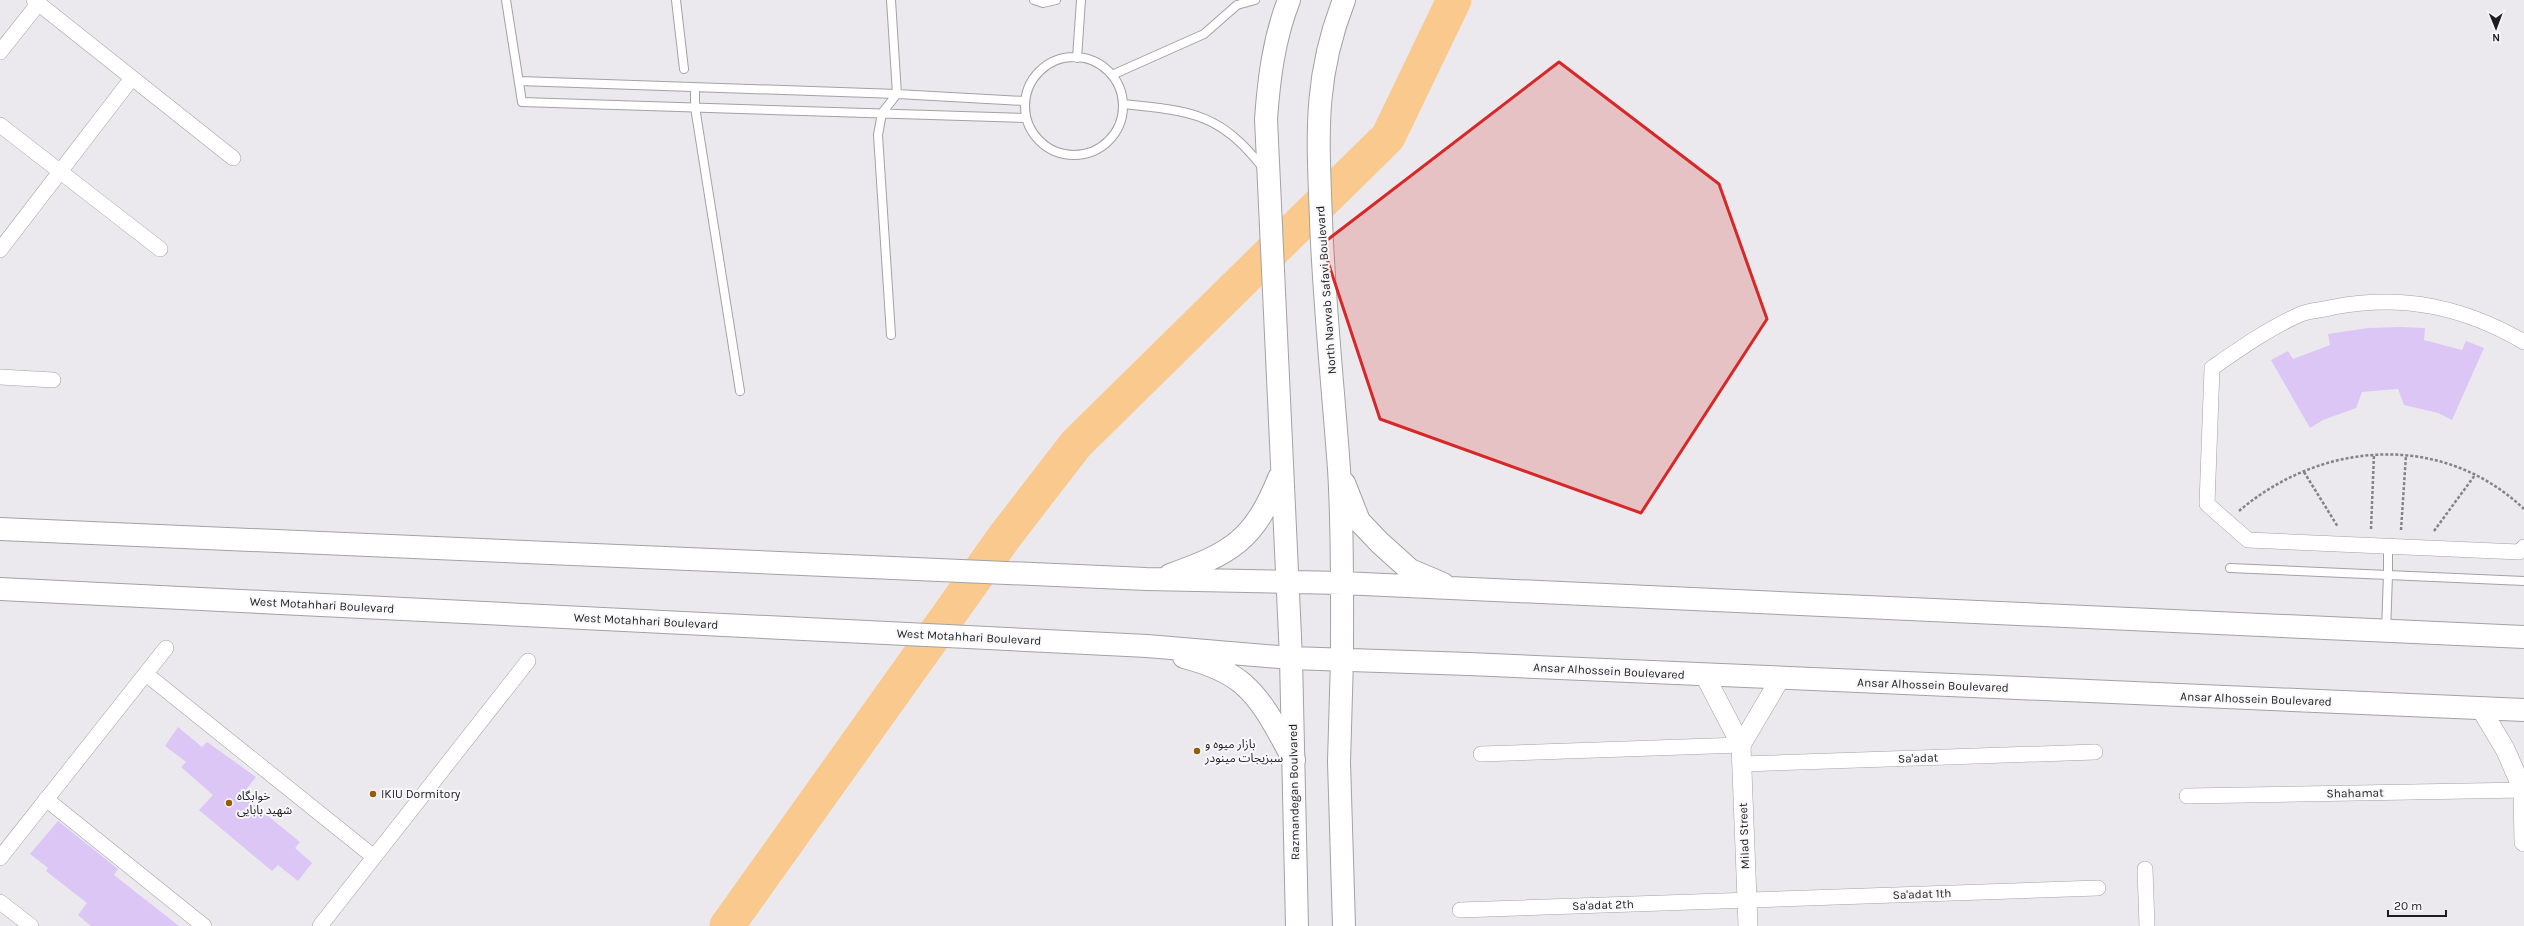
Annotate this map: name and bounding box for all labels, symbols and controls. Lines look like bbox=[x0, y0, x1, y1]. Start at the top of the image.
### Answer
north arrow bbox=[2476, 8, 2516, 48]
text: N bbox=[2492, 31, 2500, 44]
street label: North Navvab Safavi Boulevard bbox=[1313, 205, 1339, 375]
street label: West Motahhari Boulevard bbox=[249, 594, 395, 616]
street label: West Motahhari Boulevard bbox=[573, 610, 719, 632]
street label: West Motahhari Boulevard bbox=[896, 626, 1042, 648]
street label: Ansar Alhossein Boulevared bbox=[1533, 660, 1685, 682]
street label: Ansar Alhossein Boulevared bbox=[1857, 675, 2009, 695]
street label: Ansar Alhossein Boulevared bbox=[2180, 689, 2332, 709]
street label: Razmandegan Boulvared bbox=[1286, 724, 1302, 860]
place label: بازار میوه و سبزیجات مینودر bbox=[1204, 737, 1283, 765]
marker: بازار میوه و سبزیجات مینودر bbox=[1192, 746, 1202, 756]
street label: Sa'adat bbox=[1898, 750, 1939, 766]
street label: Shahamat bbox=[2326, 785, 2384, 800]
place label: IKIU Dormitory bbox=[381, 787, 461, 801]
place label: خوابگاه شهید بابایی bbox=[237, 789, 292, 817]
marker: IKIU Dormitory bbox=[368, 789, 378, 799]
marker: خوابگاه شهید بابایی bbox=[224, 798, 234, 808]
street label: Milad Street bbox=[1736, 802, 1752, 870]
street label: Sa'adat 1th bbox=[1892, 886, 1952, 902]
scale bar bbox=[2388, 892, 2446, 918]
street label: Sa'adat 2th bbox=[1572, 897, 1634, 913]
text: 20 m bbox=[2394, 899, 2422, 913]

